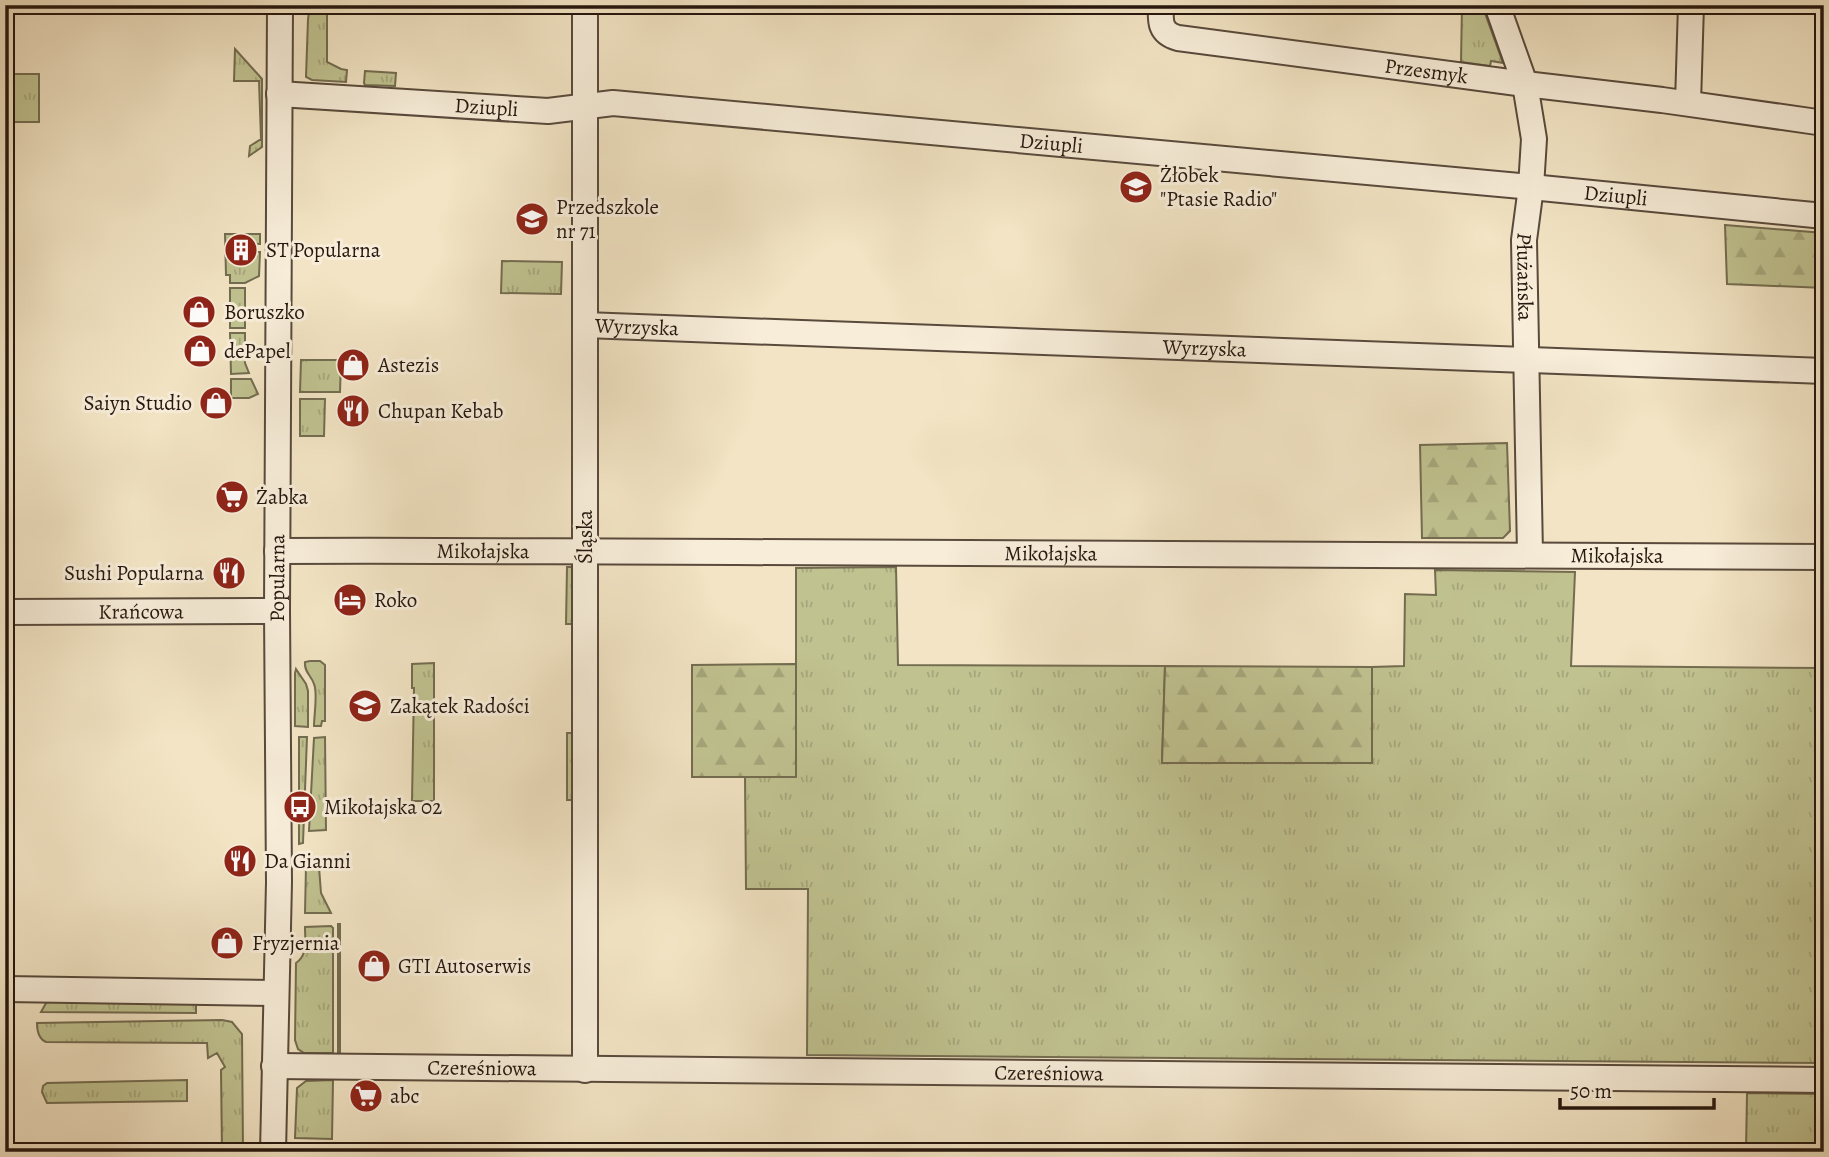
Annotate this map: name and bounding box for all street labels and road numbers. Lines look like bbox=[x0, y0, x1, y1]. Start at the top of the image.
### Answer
street label: Przesmyk bbox=[1383, 52, 1470, 90]
street label: Dziupli bbox=[454, 91, 519, 123]
street label: Dziupli bbox=[1018, 126, 1084, 160]
street label: Dziupli bbox=[1583, 178, 1649, 212]
street label: Płużańska bbox=[1509, 231, 1540, 321]
street label: Wyrzyska bbox=[594, 311, 680, 342]
street label: Wyrzyska bbox=[1161, 332, 1247, 364]
street label: Śląska bbox=[571, 510, 599, 564]
street label: Popularna bbox=[263, 534, 291, 622]
street label: Mikołajska bbox=[436, 537, 530, 565]
street label: Mikołajska bbox=[1004, 539, 1098, 568]
street label: Mikołajska bbox=[1570, 541, 1664, 570]
street label: Krańcowa bbox=[98, 597, 184, 626]
street label: Czereśniowa bbox=[427, 1053, 537, 1082]
street label: Czereśniowa bbox=[994, 1059, 1104, 1087]

